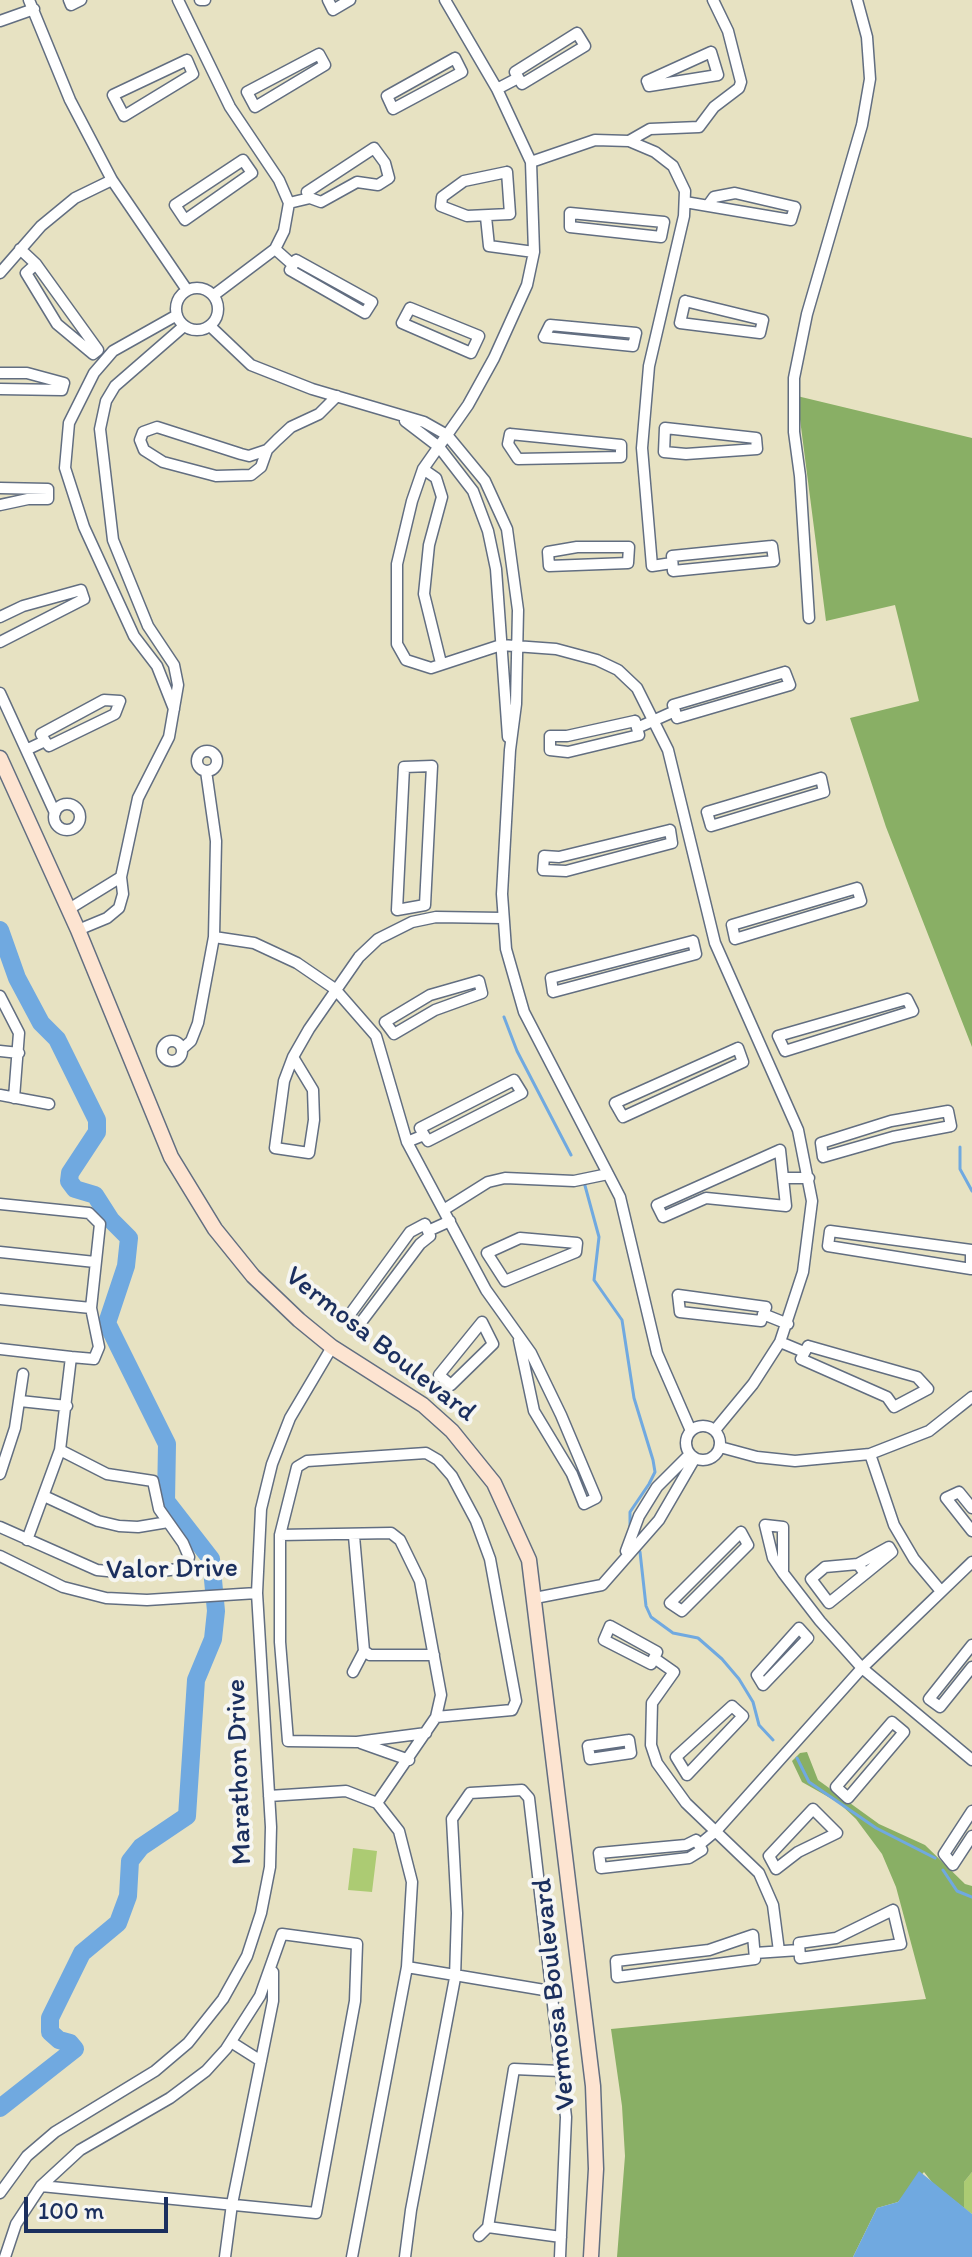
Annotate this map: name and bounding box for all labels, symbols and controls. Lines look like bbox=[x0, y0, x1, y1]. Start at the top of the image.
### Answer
street label: Vermosa Boulevard bbox=[278, 1260, 482, 1430]
street label: Valor Drive bbox=[106, 1552, 238, 1588]
street label: Marathon Drive bbox=[220, 1678, 260, 1866]
street label: Vermosa Boulevard bbox=[526, 1876, 584, 2112]
scale bar bbox=[28, 2181, 172, 2231]
text: 100 m bbox=[38, 2196, 104, 2225]

